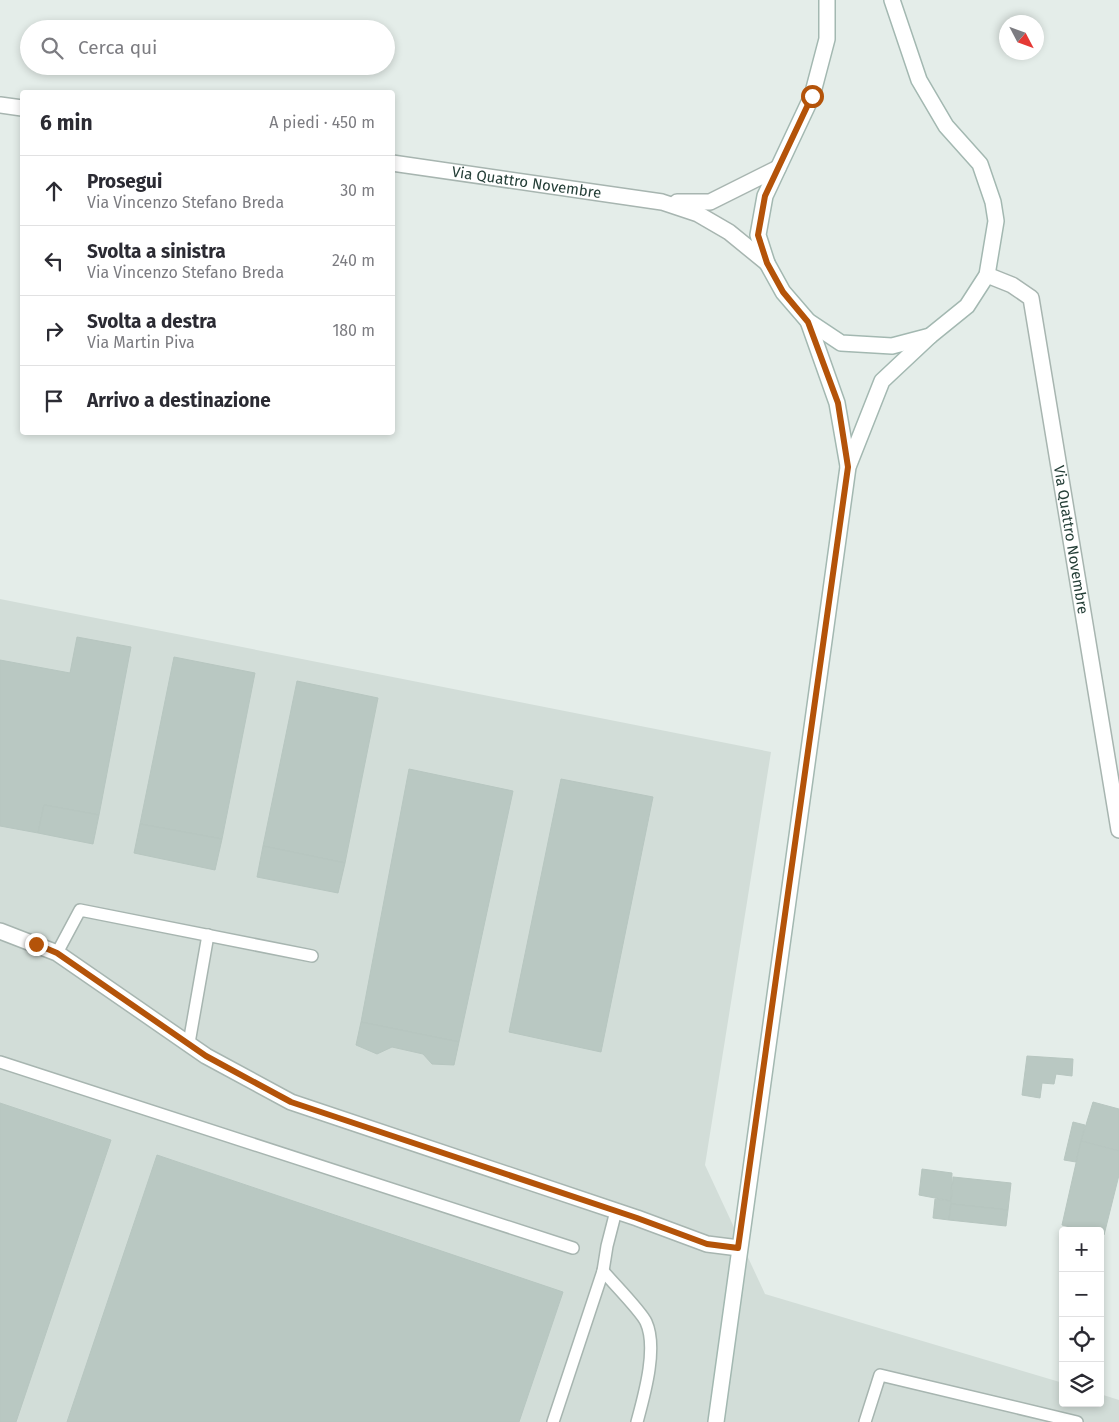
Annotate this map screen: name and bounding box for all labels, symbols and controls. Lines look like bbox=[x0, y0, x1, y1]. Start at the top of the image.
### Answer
north arrow bbox=[999, 15, 1044, 60]
search box bbox=[20, 20, 395, 75]
icon: search bbox=[38, 34, 66, 62]
text: Cerca qui bbox=[78, 36, 157, 59]
route start bbox=[801, 85, 824, 108]
text: 6 min bbox=[40, 110, 93, 136]
text: A piedi · 450 m bbox=[269, 113, 375, 132]
street label: Via Quattro Novembre bbox=[451, 163, 602, 202]
text: Prosegui bbox=[87, 170, 162, 193]
icon: ahead bbox=[40, 177, 68, 205]
text: 30 m bbox=[340, 181, 375, 200]
text: Via Vincenzo Stefano Breda bbox=[87, 193, 284, 212]
text: Svolta a sinistra bbox=[87, 240, 226, 263]
icon: left bbox=[40, 247, 68, 275]
text: 240 m bbox=[332, 251, 375, 270]
text: Via Vincenzo Stefano Breda bbox=[87, 263, 284, 282]
text: Svolta a destra bbox=[87, 310, 217, 333]
icon: right bbox=[40, 317, 68, 345]
text: 180 m bbox=[332, 321, 375, 340]
text: Via Martin Piva bbox=[87, 333, 195, 352]
icon: arrive bbox=[40, 387, 68, 415]
text: Arrivo a destinazione bbox=[87, 389, 271, 412]
street label: Via Quattro Novembre bbox=[1050, 464, 1092, 616]
route end bbox=[25, 933, 48, 956]
map controls bbox=[1059, 1227, 1104, 1407]
button: + bbox=[1059, 1227, 1104, 1272]
button: − bbox=[1059, 1272, 1104, 1317]
button: locate bbox=[1059, 1317, 1104, 1362]
button: layers bbox=[1059, 1362, 1104, 1407]

